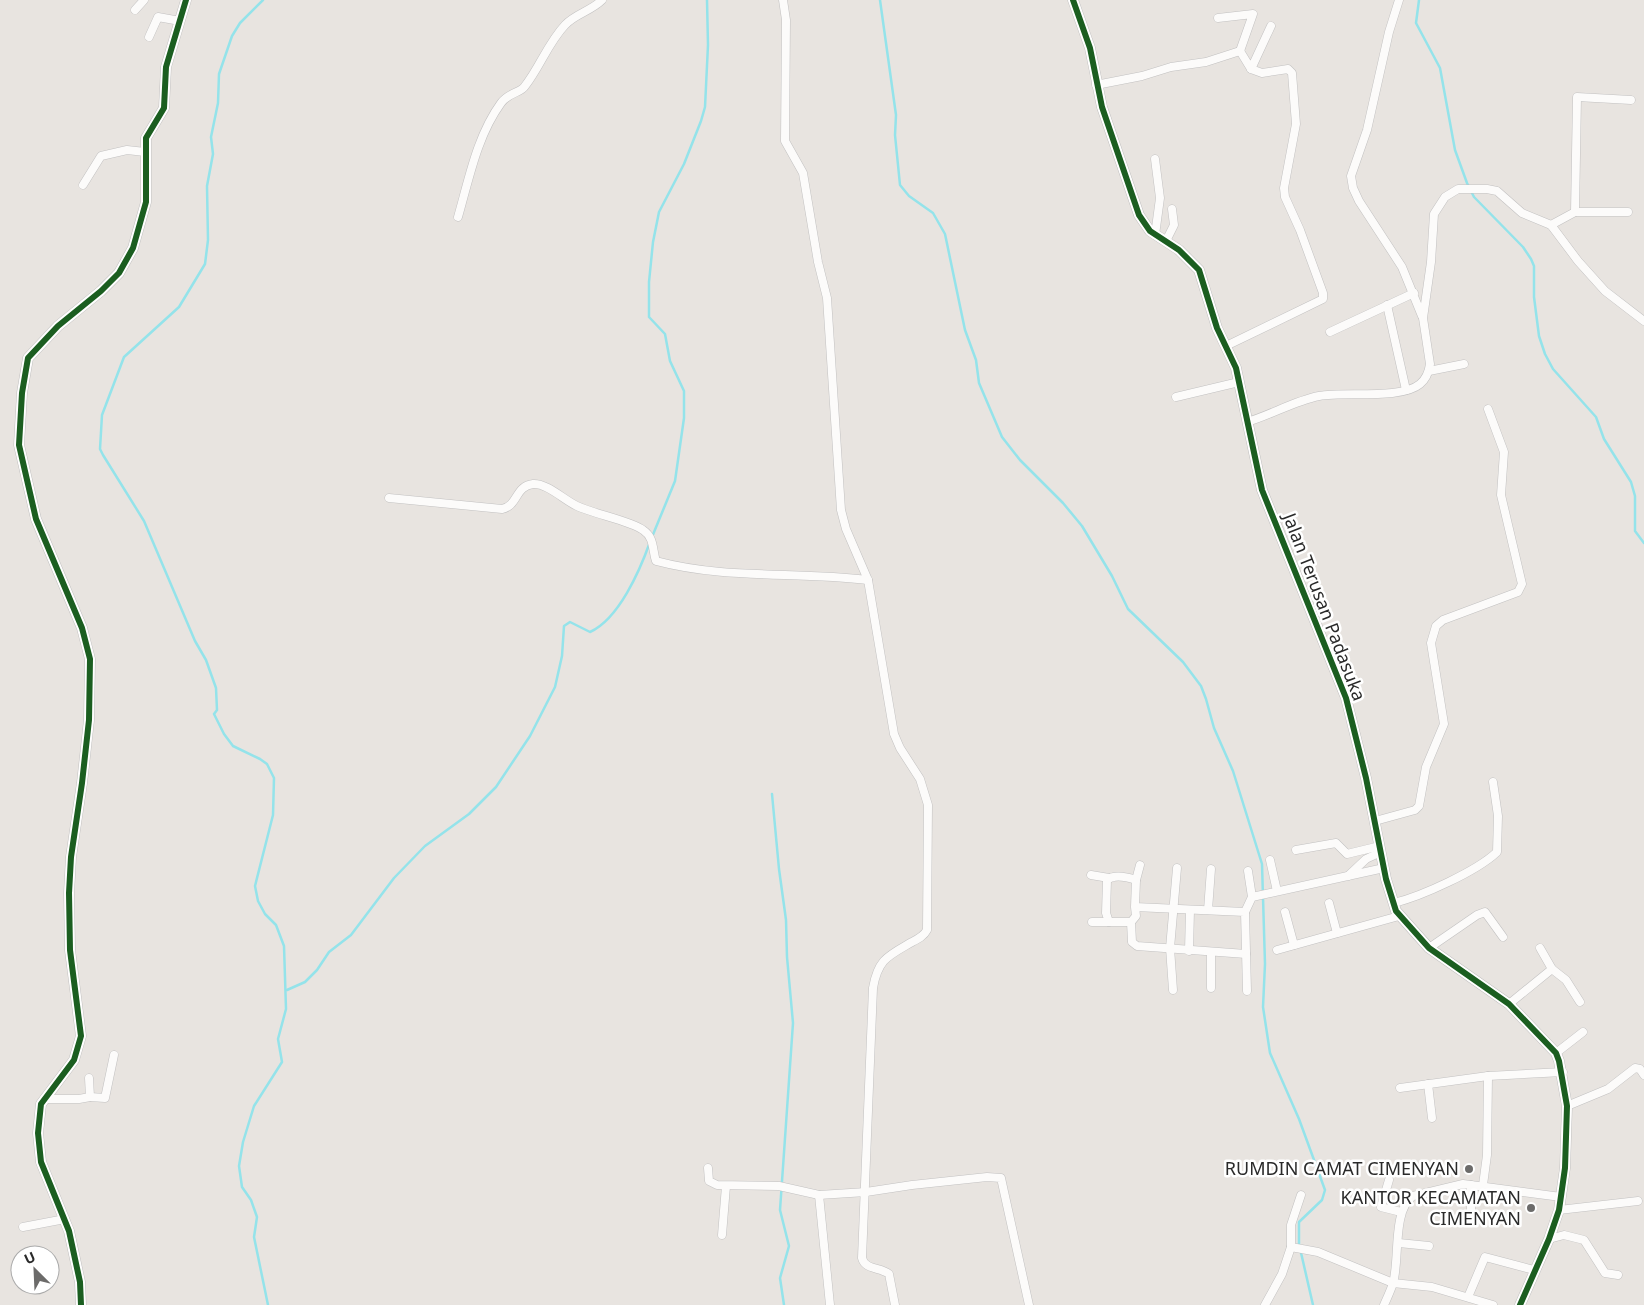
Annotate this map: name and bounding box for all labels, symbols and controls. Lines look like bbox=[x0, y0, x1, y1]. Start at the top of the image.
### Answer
street label: Jalan Terusan Padasuka bbox=[1277, 508, 1372, 704]
place label: RUMDIN CAMAT CIMENYAN bbox=[1225, 1156, 1459, 1180]
marker: RUMDIN CAMAT CIMENYAN bbox=[1463, 1163, 1475, 1175]
place label: KANTOR KECAMATAN CIMENYAN bbox=[1341, 1185, 1521, 1230]
marker: KANTOR KECAMATAN CIMENYAN bbox=[1525, 1202, 1537, 1214]
north arrow bbox=[10, 1245, 60, 1295]
text: U bbox=[21, 1247, 38, 1269]

